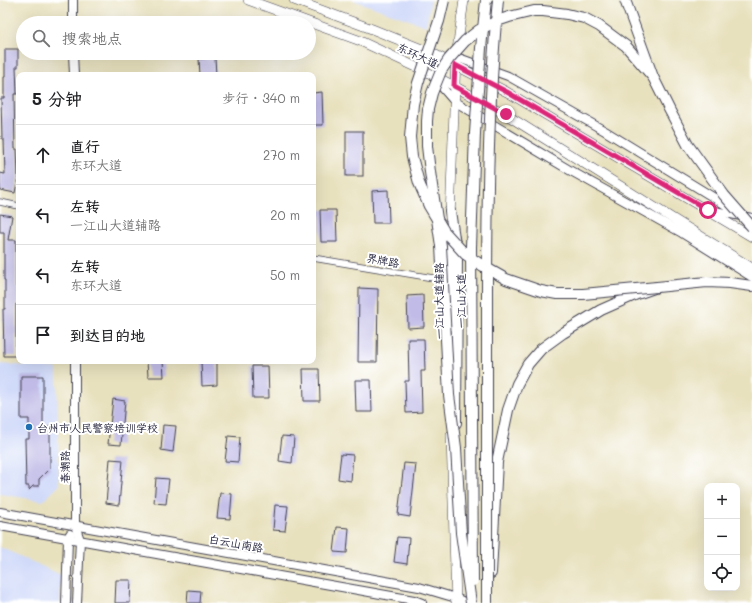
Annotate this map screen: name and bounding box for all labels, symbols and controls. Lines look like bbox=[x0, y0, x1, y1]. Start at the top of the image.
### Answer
search box bbox=[16, 16, 316, 60]
icon: search bbox=[30, 27, 52, 49]
text: 搜索地点 bbox=[62, 28, 122, 48]
street label: 东环大道 bbox=[395, 39, 441, 71]
text: 5 分钟 bbox=[32, 87, 82, 109]
text: 步行 · 340 m bbox=[222, 89, 300, 106]
route end bbox=[497, 105, 515, 123]
text: 直行 bbox=[70, 136, 100, 156]
icon: ahead bbox=[32, 144, 54, 166]
text: 270 m bbox=[263, 146, 300, 163]
text: 东环大道 bbox=[70, 156, 122, 173]
text: 左转 bbox=[70, 196, 100, 216]
route start bbox=[699, 201, 717, 219]
icon: left bbox=[32, 204, 54, 226]
text: 20 m bbox=[270, 206, 300, 223]
text: 一江山大道辅路 bbox=[70, 216, 161, 233]
street label: 界牌路 bbox=[365, 250, 401, 270]
text: 左转 bbox=[70, 256, 100, 276]
street label: 一江山大道辅路 bbox=[431, 263, 446, 340]
icon: left bbox=[32, 264, 54, 286]
text: 50 m bbox=[270, 266, 300, 283]
street label: 一江山大道 bbox=[453, 274, 468, 329]
text: 东环大道 bbox=[70, 276, 122, 293]
icon: arrive bbox=[32, 324, 54, 346]
text: 到达目的地 bbox=[70, 325, 145, 345]
place label: 台州市人民警察培训学校 bbox=[37, 420, 158, 435]
marker: 台州市人民警察培训学校 bbox=[24, 422, 34, 432]
street label: 春潮路 bbox=[57, 451, 72, 484]
map controls bbox=[704, 483, 740, 591]
button: + bbox=[704, 483, 740, 519]
button: − bbox=[704, 519, 740, 555]
street label: 白云山南路 bbox=[208, 531, 264, 555]
button: locate bbox=[704, 555, 740, 591]

